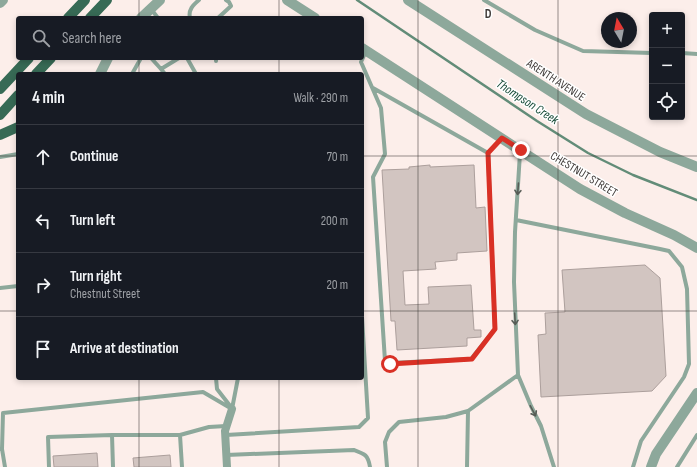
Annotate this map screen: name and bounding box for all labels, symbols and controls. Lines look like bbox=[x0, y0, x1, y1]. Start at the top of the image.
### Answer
text: D bbox=[485, 6, 492, 22]
north arrow bbox=[601, 12, 637, 48]
map controls bbox=[649, 12, 685, 120]
button: + bbox=[649, 12, 685, 48]
search box bbox=[16, 16, 364, 60]
icon: search bbox=[30, 27, 52, 49]
text: Search here bbox=[62, 29, 122, 48]
button: − bbox=[649, 48, 685, 84]
street label: ARENTH AVENUE bbox=[523, 55, 588, 105]
water label: Thompson Creek bbox=[493, 76, 563, 129]
button: locate bbox=[649, 84, 685, 120]
text: 4 min bbox=[32, 88, 65, 108]
text: Walk · 290 m bbox=[293, 90, 348, 106]
route end bbox=[512, 141, 530, 159]
icon: ahead bbox=[32, 146, 54, 168]
text: Continue bbox=[70, 147, 119, 166]
street label: CHESTNUT STREET bbox=[547, 148, 620, 200]
text: 70 m bbox=[327, 149, 348, 165]
one-way arrow bbox=[514, 182, 521, 195]
icon: left bbox=[32, 210, 54, 232]
text: Turn left bbox=[70, 211, 115, 230]
text: 200 m bbox=[321, 213, 348, 229]
text: Turn right bbox=[70, 267, 122, 286]
icon: right bbox=[32, 274, 54, 296]
text: 20 m bbox=[326, 277, 348, 293]
text: Chestnut Street bbox=[70, 286, 140, 302]
one-way arrow bbox=[512, 312, 519, 325]
icon: arrive bbox=[32, 338, 54, 360]
text: Arrive at destination bbox=[70, 339, 179, 358]
route start bbox=[381, 355, 399, 373]
one-way arrow bbox=[530, 404, 538, 416]

